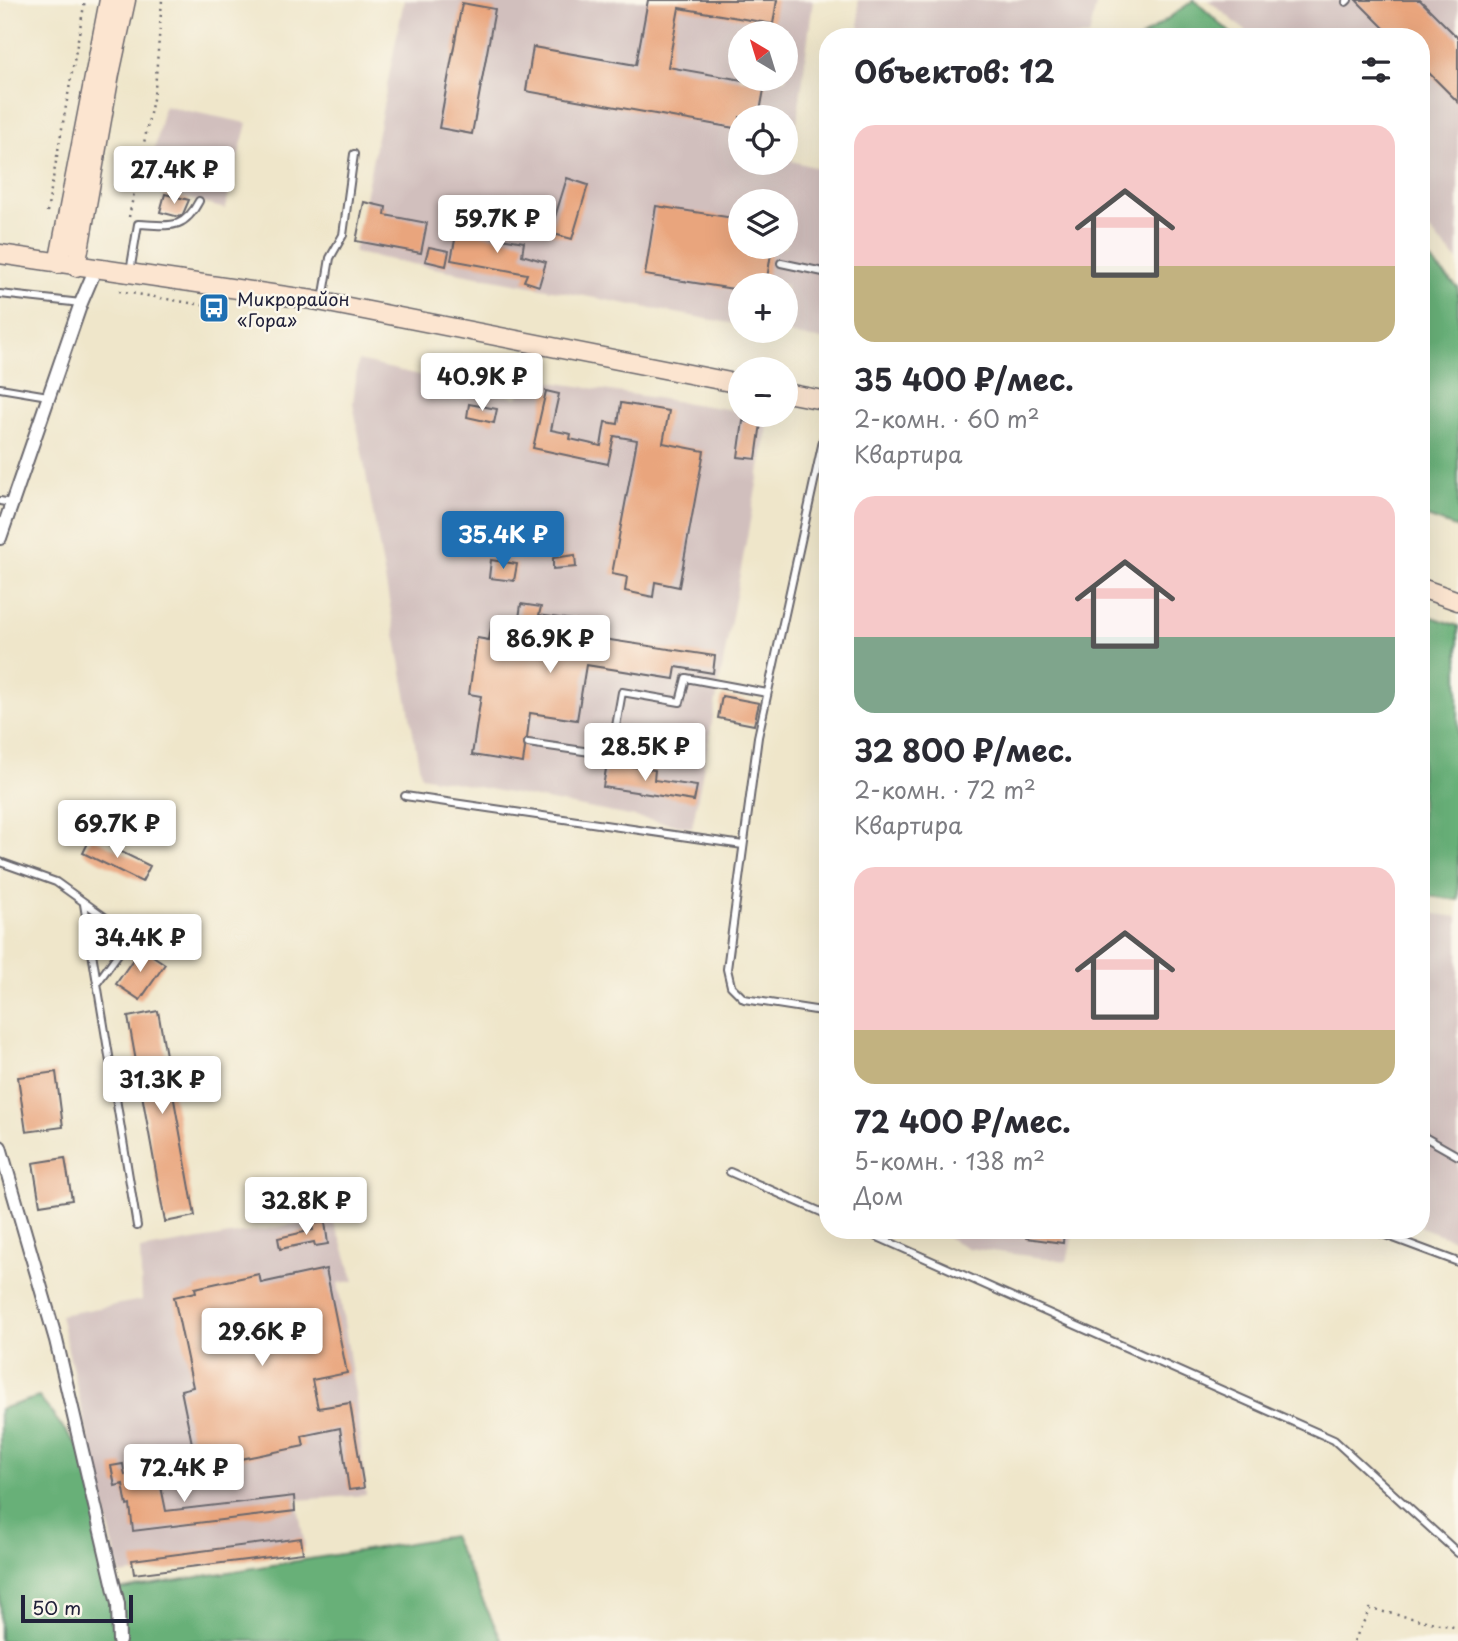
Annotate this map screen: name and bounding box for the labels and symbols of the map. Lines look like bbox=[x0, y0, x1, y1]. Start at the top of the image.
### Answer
north arrow bbox=[728, 21, 798, 91]
pin: 27.4K ₽ bbox=[109, 146, 239, 206]
pin: 59.7K ₽ bbox=[432, 196, 562, 255]
place label: Микрорайон «Гора» bbox=[237, 285, 350, 333]
bus stop icon: Микрорайон «Гора» bbox=[197, 291, 231, 325]
pin: 40.9K ₽ bbox=[417, 354, 547, 413]
pin: 35.4K ₽ bbox=[438, 512, 568, 571]
pin: 86.9K ₽ bbox=[485, 616, 615, 675]
pin: 28.5K ₽ bbox=[580, 724, 710, 783]
pin: 69.7K ₽ bbox=[52, 800, 182, 860]
pin: 34.4K ₽ bbox=[75, 914, 205, 974]
pin: 31.3K ₽ bbox=[97, 1056, 227, 1116]
pin: 32.8K ₽ bbox=[241, 1178, 371, 1237]
pin: 29.6K ₽ bbox=[197, 1308, 327, 1368]
pin: 72.4K ₽ bbox=[119, 1444, 249, 1504]
scale bar bbox=[21, 1592, 133, 1624]

